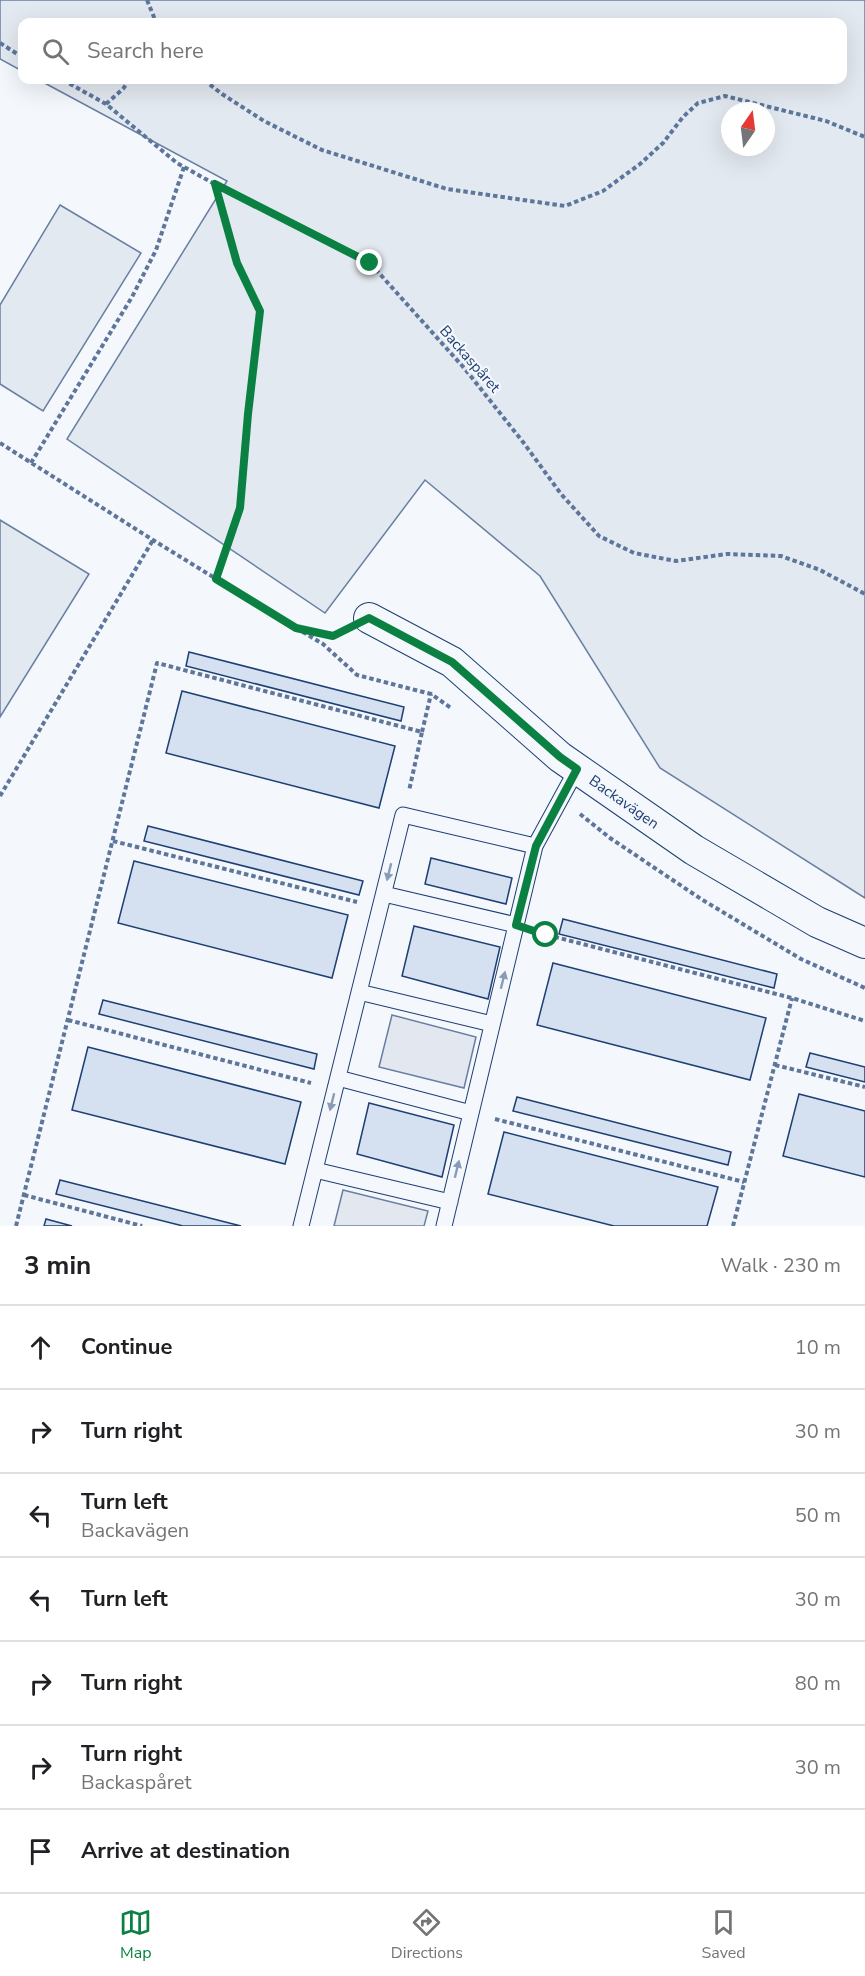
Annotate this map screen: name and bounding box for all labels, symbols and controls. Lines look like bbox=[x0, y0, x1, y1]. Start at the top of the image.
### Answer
search box bbox=[18, 18, 847, 84]
icon: search bbox=[39, 35, 72, 68]
text: Search here bbox=[87, 36, 204, 66]
north arrow bbox=[721, 102, 775, 156]
route end bbox=[356, 249, 382, 275]
street label: Backaspåret bbox=[435, 321, 505, 397]
street label: Backavägen bbox=[585, 771, 663, 833]
one-way arrow bbox=[384, 863, 394, 881]
route start bbox=[532, 921, 558, 947]
one-way arrow bbox=[499, 970, 509, 989]
one-way arrow bbox=[327, 1093, 336, 1111]
one-way arrow bbox=[453, 1160, 463, 1178]
text: 3 min bbox=[24, 1248, 91, 1283]
text: Walk · 230 m bbox=[721, 1252, 841, 1279]
icon: ahead bbox=[24, 1331, 57, 1364]
text: Continue bbox=[81, 1332, 172, 1362]
text: 10 m bbox=[795, 1334, 841, 1361]
icon: right bbox=[24, 1415, 57, 1448]
text: Turn right bbox=[81, 1416, 182, 1446]
text: 30 m bbox=[795, 1418, 841, 1445]
text: Turn left bbox=[81, 1487, 168, 1517]
icon: left bbox=[24, 1499, 57, 1532]
text: 50 m bbox=[795, 1502, 841, 1529]
text: Backavägen bbox=[81, 1517, 189, 1544]
icon: left bbox=[24, 1583, 57, 1616]
text: Turn left bbox=[81, 1584, 168, 1614]
text: 30 m bbox=[795, 1586, 841, 1613]
icon: right bbox=[24, 1667, 57, 1700]
text: Turn right bbox=[81, 1668, 182, 1698]
text: 80 m bbox=[795, 1670, 841, 1697]
text: Turn right bbox=[81, 1739, 182, 1769]
icon: right bbox=[24, 1751, 57, 1784]
text: 30 m bbox=[795, 1754, 841, 1781]
text: Backaspåret bbox=[81, 1769, 191, 1796]
icon: arrive bbox=[24, 1835, 57, 1868]
text: Arrive at destination bbox=[81, 1836, 290, 1866]
tab: Map bbox=[119, 1906, 152, 1964]
tab: Directions bbox=[391, 1906, 463, 1964]
tab: Saved bbox=[702, 1906, 746, 1964]

